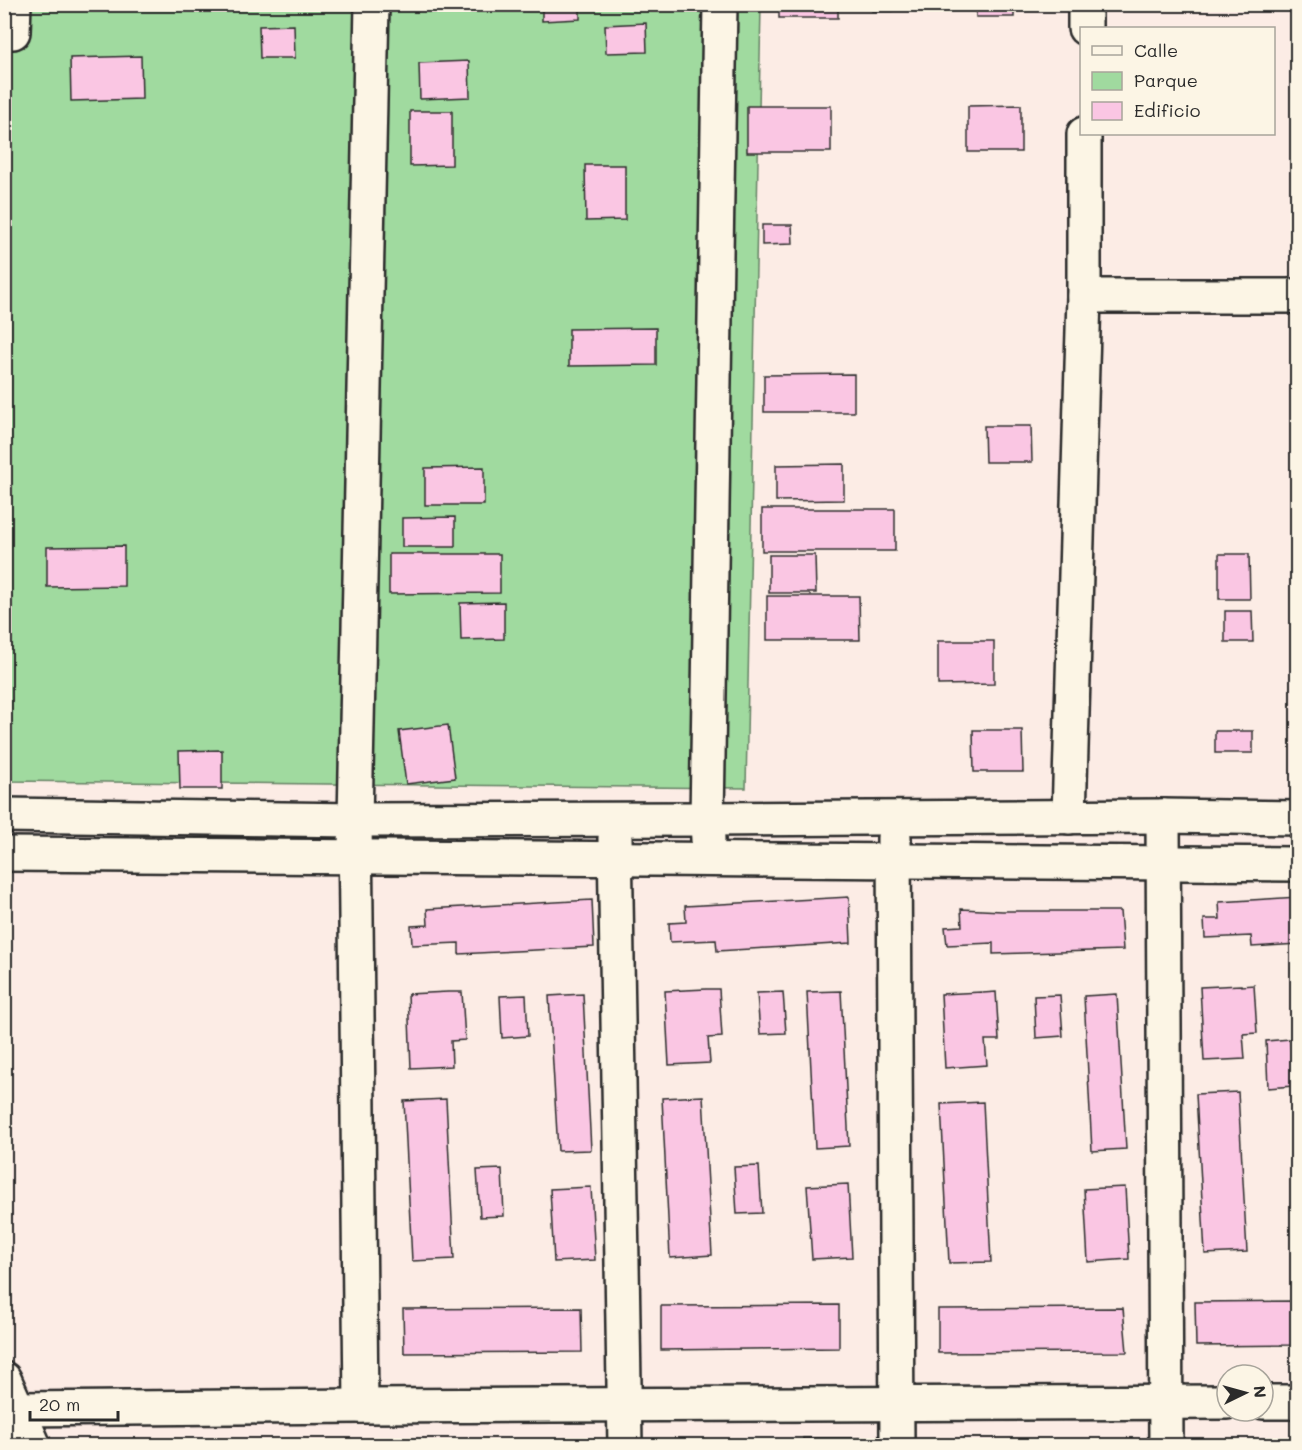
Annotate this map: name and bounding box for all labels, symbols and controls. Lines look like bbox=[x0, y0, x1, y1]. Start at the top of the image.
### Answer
legend bbox=[1080, 27, 1275, 135]
text: Calle bbox=[1134, 38, 1178, 62]
text: Parque bbox=[1134, 68, 1198, 92]
text: Edificio bbox=[1134, 98, 1201, 122]
north arrow bbox=[1215, 1363, 1275, 1423]
scale bar bbox=[30, 1384, 118, 1422]
text: N bbox=[1249, 1385, 1271, 1399]
text: 20 m bbox=[39, 1392, 80, 1416]

